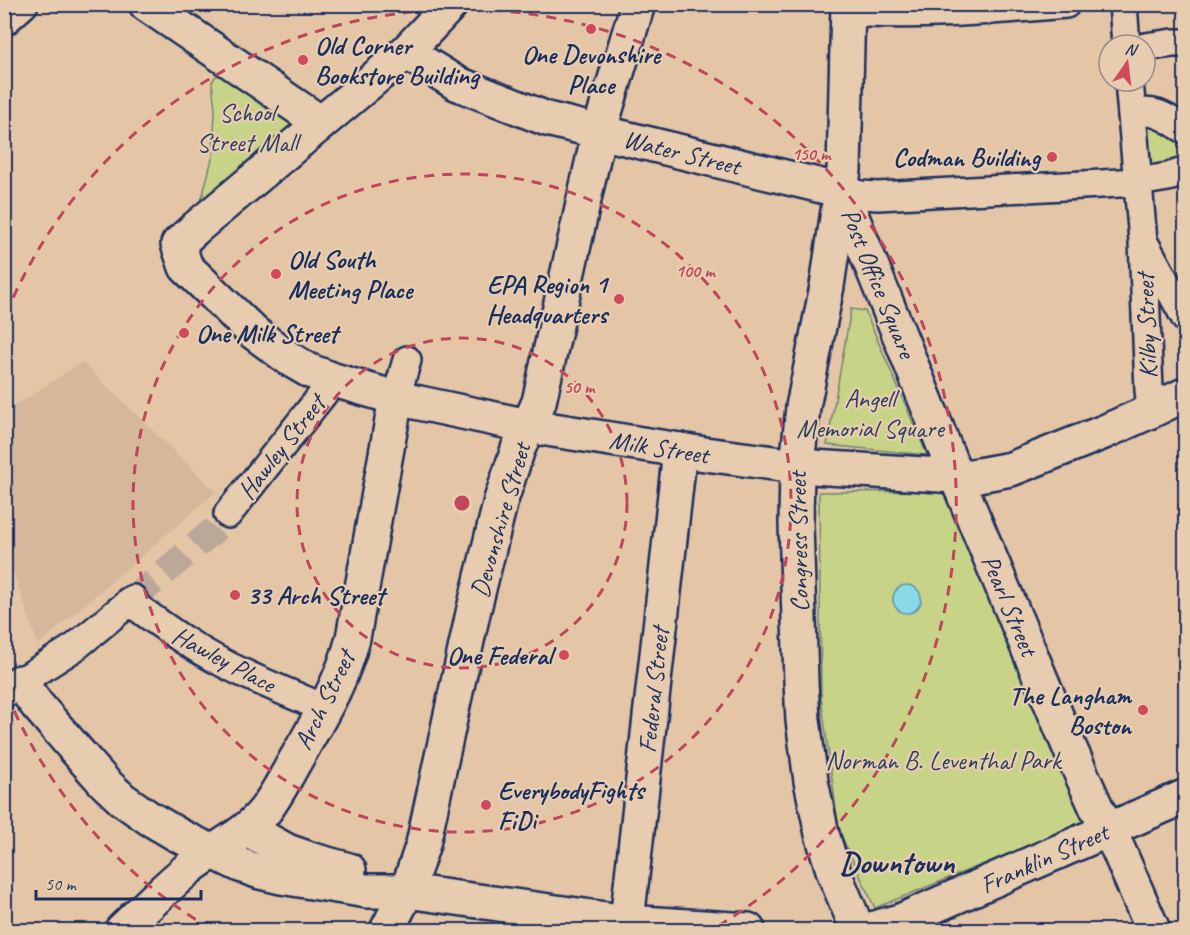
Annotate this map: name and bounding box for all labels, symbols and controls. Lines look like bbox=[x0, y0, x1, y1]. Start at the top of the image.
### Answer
marker: One Devonshire Place bbox=[584, 22, 598, 36]
place label: Old Corner Bookstore Building bbox=[315, 29, 481, 92]
north arrow bbox=[1097, 33, 1157, 93]
place label: One Devonshire Place bbox=[522, 38, 662, 101]
text: N bbox=[1123, 39, 1141, 61]
marker: Old Corner Bookstore Building bbox=[296, 53, 310, 67]
park label: School Street Mall bbox=[196, 96, 302, 159]
street label: Water Street bbox=[620, 122, 746, 183]
place label: Codman Building bbox=[893, 141, 1043, 174]
text: 150 m bbox=[792, 143, 832, 165]
marker: Codman Building bbox=[1045, 150, 1059, 164]
street label: Post Office Square bbox=[834, 203, 924, 365]
place label: Old South Meeting Place bbox=[288, 243, 415, 306]
text: 100 m bbox=[676, 260, 716, 282]
marker: Old South Meeting Place bbox=[269, 267, 283, 281]
place label: EPA Region 1 Headquarters bbox=[486, 268, 610, 331]
street label: Kilby Street bbox=[1128, 270, 1165, 379]
marker: EPA Region 1 Headquarters bbox=[612, 292, 626, 306]
place label: One Milk Street bbox=[196, 317, 342, 350]
marker: One Milk Street bbox=[177, 326, 191, 340]
text: 50 m bbox=[564, 376, 596, 398]
park label: Angell Memorial Square bbox=[796, 382, 946, 445]
street label: Hawley Street bbox=[230, 386, 335, 506]
street label: Milk Street bbox=[607, 423, 713, 472]
street label: Devonshire Street bbox=[463, 437, 539, 601]
street label: Congress Street bbox=[781, 469, 816, 612]
centre of rings bbox=[452, 493, 472, 513]
street label: Pearl Street bbox=[974, 550, 1046, 663]
place label: 33 Arch Street bbox=[247, 579, 388, 612]
marker: 33 Arch Street bbox=[228, 588, 242, 602]
street label: Hawley Place bbox=[167, 619, 283, 702]
street label: Federal Street bbox=[631, 622, 677, 754]
place label: One Federal bbox=[447, 639, 557, 672]
street label: Arch Street bbox=[286, 642, 364, 755]
marker: One Federal bbox=[557, 648, 571, 662]
place label: The Langham Boston bbox=[1009, 679, 1133, 742]
marker: The Langham Boston bbox=[1136, 703, 1150, 717]
park label: Norman B. Leventhal Park bbox=[826, 744, 1063, 777]
place label: EverybodyFights FiDi bbox=[498, 774, 647, 837]
marker: EverybodyFights FiDi bbox=[479, 798, 493, 812]
street label: Franklin Street bbox=[975, 815, 1116, 901]
district label: Downtown bbox=[839, 842, 956, 883]
scale bar bbox=[36, 863, 201, 901]
text: 50 m bbox=[45, 873, 78, 895]

